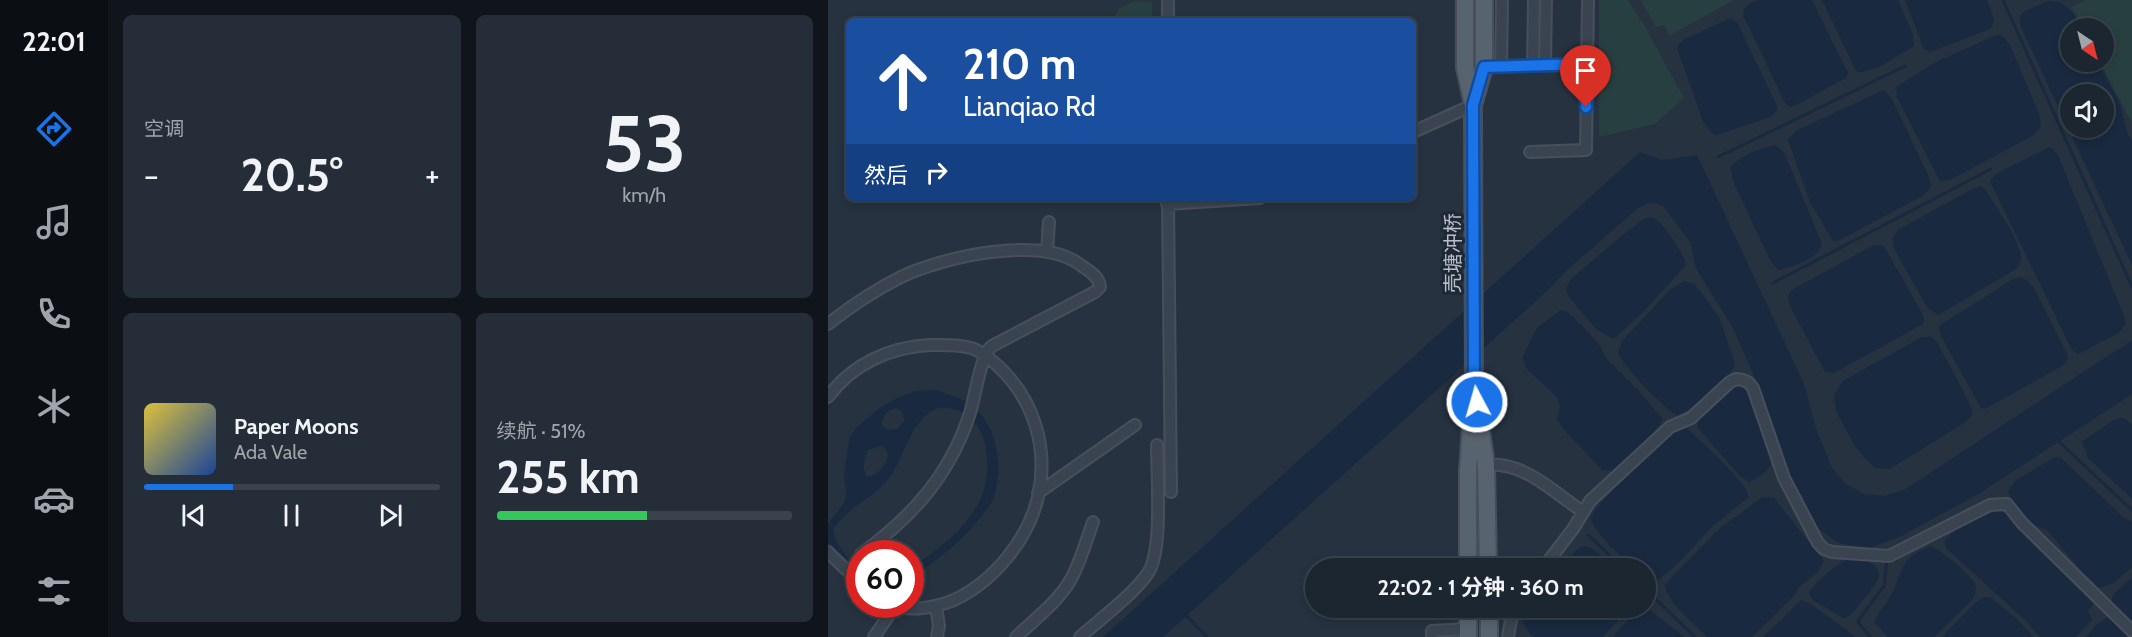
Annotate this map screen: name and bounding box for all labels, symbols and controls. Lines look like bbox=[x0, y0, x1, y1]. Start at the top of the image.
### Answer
north arrow bbox=[2060, 18, 2114, 72]
map controls bbox=[2060, 18, 2114, 138]
text: 22:01 bbox=[22, 25, 86, 58]
text: 210 m bbox=[963, 38, 1076, 90]
icon: ahead bbox=[864, 42, 942, 120]
pin bbox=[1560, 45, 1611, 107]
icon: arrive bbox=[1569, 54, 1602, 87]
button: sound bbox=[2060, 84, 2114, 138]
text: Lianqiao Rd bbox=[963, 90, 1096, 123]
text: 53 bbox=[602, 96, 686, 191]
icon: directions bbox=[33, 108, 75, 150]
text: 空调 bbox=[144, 117, 184, 141]
text: 20.5° bbox=[241, 148, 343, 202]
text: − bbox=[144, 155, 159, 195]
text: + bbox=[425, 155, 440, 195]
icon: right bbox=[920, 156, 953, 189]
text: 然后 bbox=[864, 162, 908, 189]
text: km/h bbox=[622, 183, 666, 207]
icon: music bbox=[33, 201, 75, 243]
street label: 壳塘冲桥 bbox=[1441, 213, 1465, 293]
icon: phone bbox=[33, 293, 75, 335]
position arrow bbox=[1445, 370, 1509, 434]
icon: climate bbox=[33, 385, 75, 427]
text: Paper Moons bbox=[234, 413, 358, 440]
text: 续航 · 51% bbox=[497, 419, 586, 443]
text: Ada Vale bbox=[234, 440, 307, 464]
text: 255 km bbox=[497, 450, 640, 504]
icon: car bbox=[33, 478, 75, 520]
icon: previous bbox=[177, 499, 210, 532]
icon: pause bbox=[275, 499, 308, 532]
icon: next bbox=[374, 499, 407, 532]
speed limit sign: 60 bbox=[846, 540, 924, 618]
icon: filters bbox=[33, 570, 75, 612]
text: 22:02 · 1 分钟 · 360 m bbox=[1377, 574, 1584, 601]

